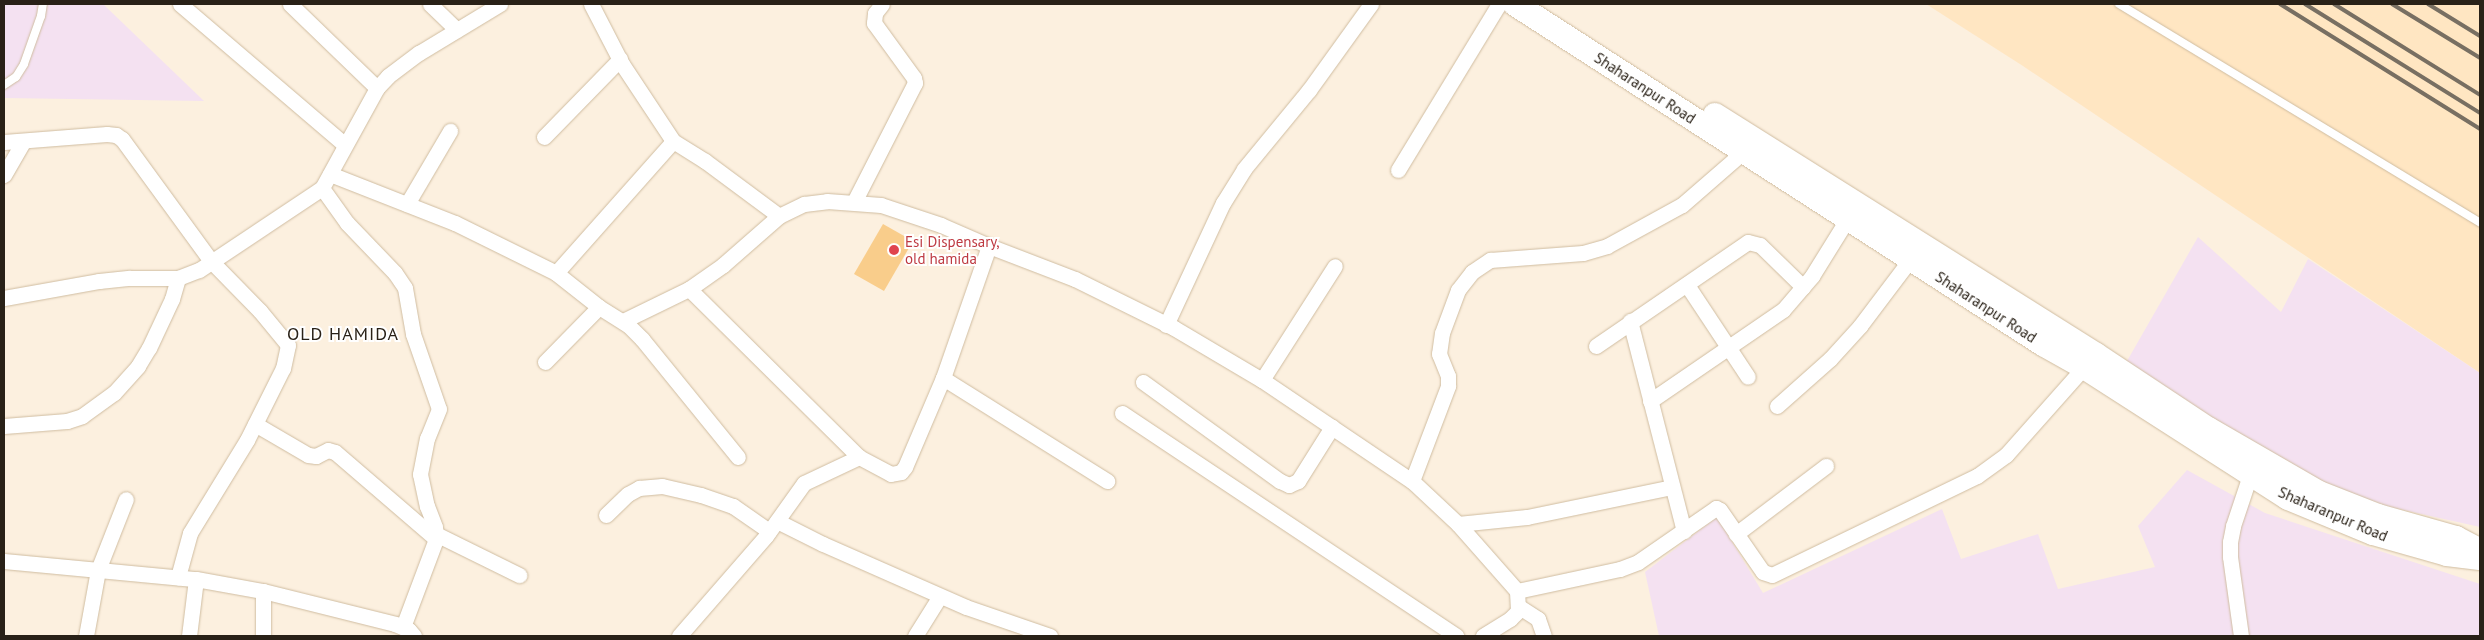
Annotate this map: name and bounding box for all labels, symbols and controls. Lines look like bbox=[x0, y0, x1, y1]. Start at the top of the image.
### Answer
street label: Shaharanpur Road bbox=[1591, 49, 1699, 127]
place label: Esi Dispensary, old hamida bbox=[905, 232, 1000, 267]
marker: Esi Dispensary, old hamida bbox=[887, 243, 901, 257]
street label: Shaharanpur Road bbox=[1932, 268, 2040, 346]
district label: OLD HAMIDA bbox=[286, 323, 400, 345]
street label: Shaharanpur Road bbox=[2276, 483, 2390, 545]

